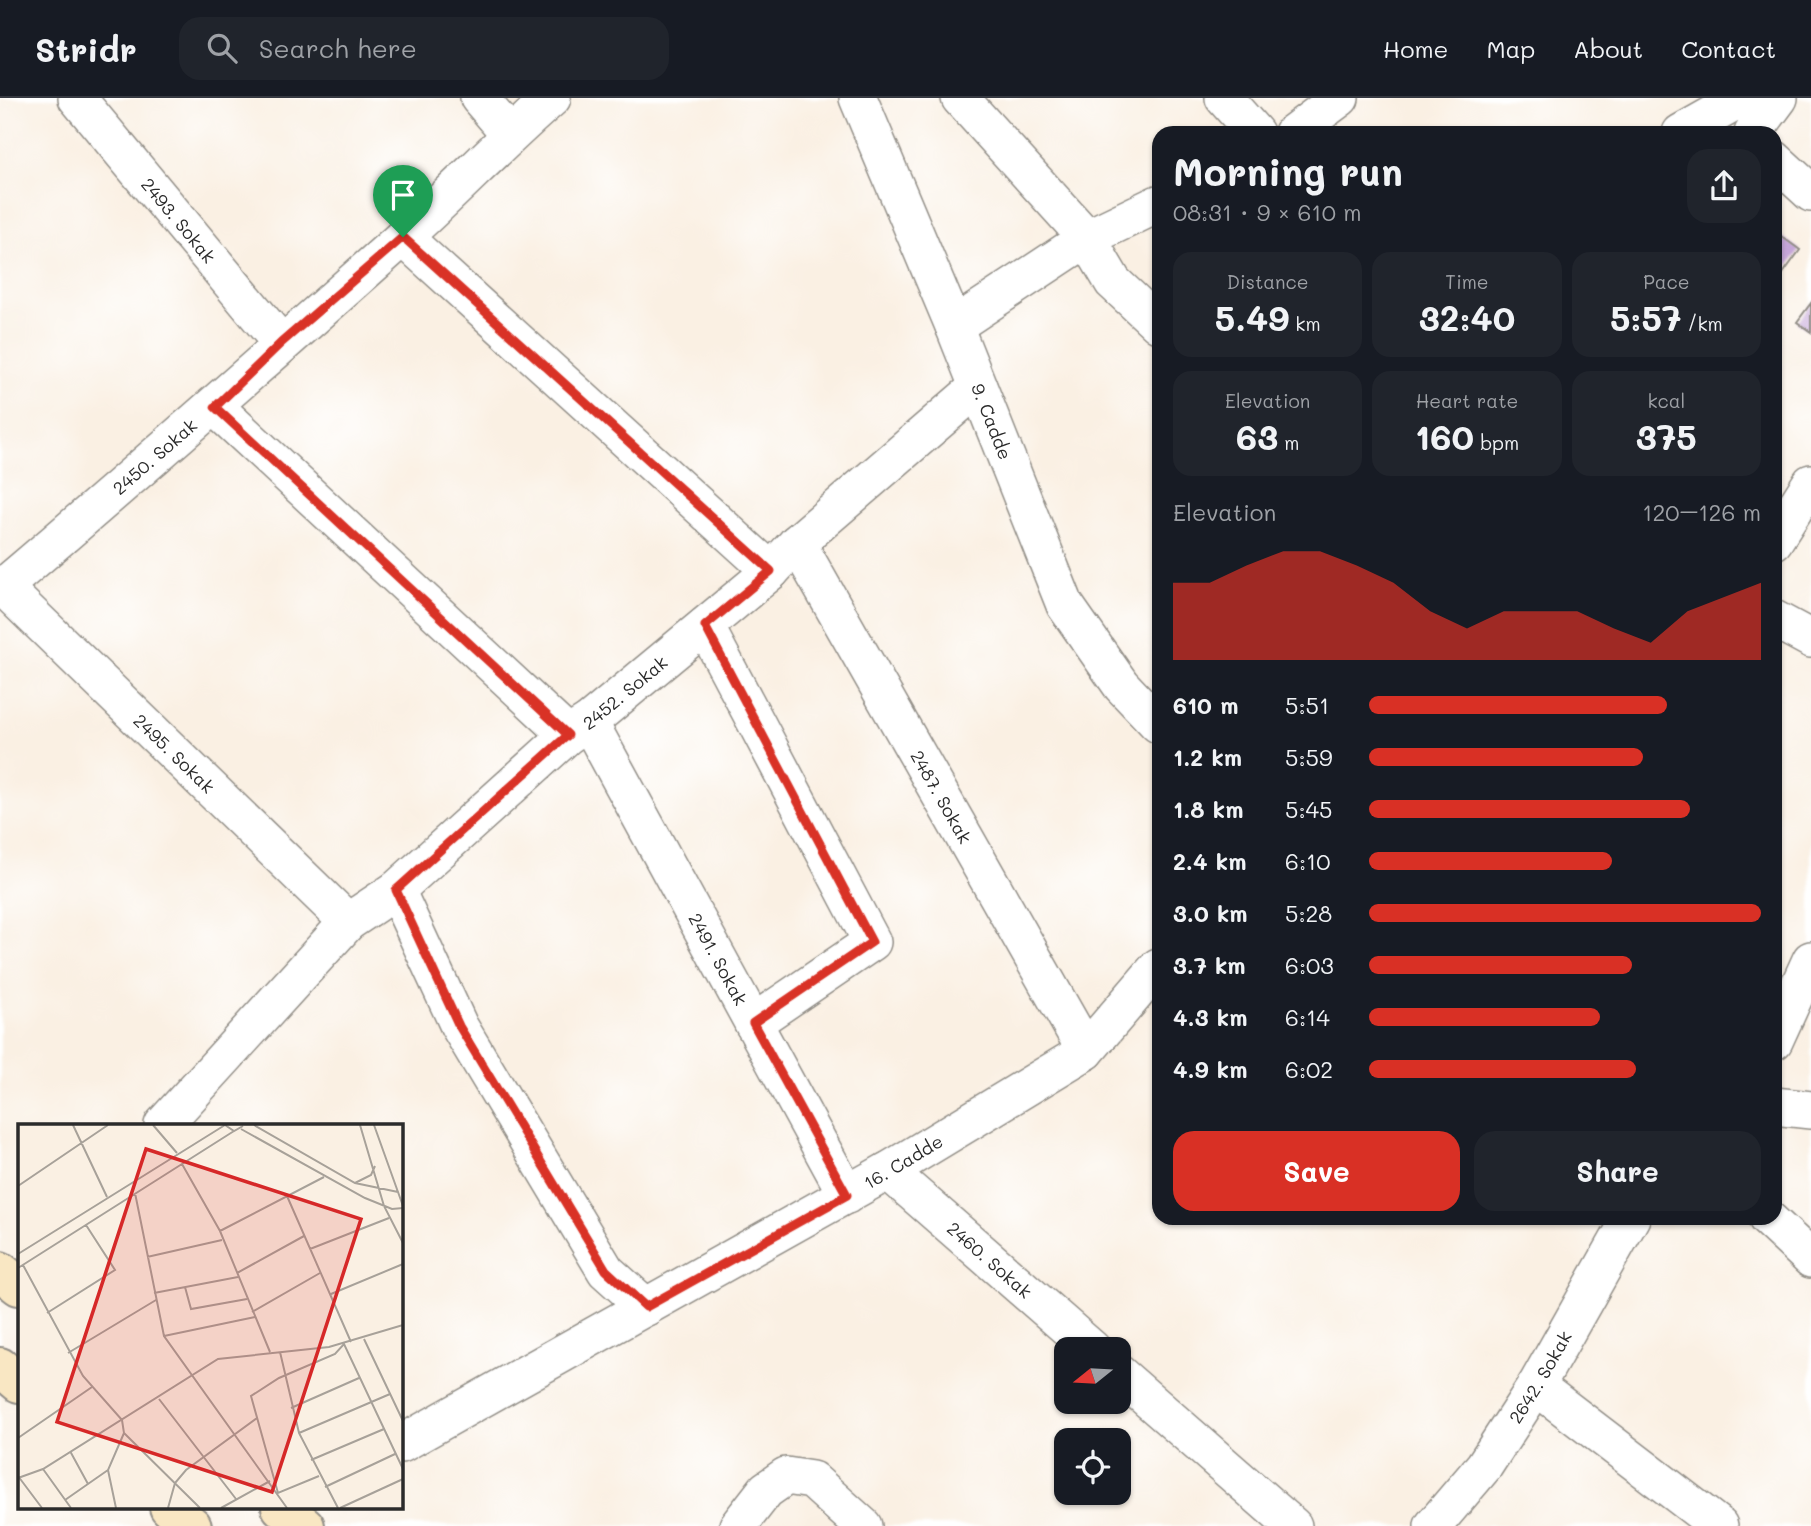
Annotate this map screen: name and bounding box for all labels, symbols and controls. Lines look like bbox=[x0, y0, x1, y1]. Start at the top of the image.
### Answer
search box bbox=[179, 17, 669, 80]
text: Stridr bbox=[35, 27, 137, 70]
icon: search bbox=[203, 29, 241, 67]
text: Search here bbox=[259, 31, 417, 65]
text: Home bbox=[1383, 33, 1448, 64]
text: Map bbox=[1486, 33, 1535, 64]
text: About bbox=[1573, 33, 1643, 64]
text: Contact bbox=[1681, 33, 1776, 64]
text: Morning run bbox=[1173, 146, 1403, 196]
button: share bbox=[1687, 149, 1761, 223]
pin bbox=[373, 165, 433, 237]
street label: 2493. Sokak bbox=[136, 173, 221, 268]
icon: arrive bbox=[384, 176, 422, 214]
text: 08:31 · 9 × 610 m bbox=[1173, 197, 1362, 227]
text: Distance bbox=[1227, 269, 1309, 294]
text: Time bbox=[1445, 269, 1489, 294]
text: Pace bbox=[1643, 269, 1690, 294]
text: 5.49 bbox=[1215, 294, 1289, 340]
text: 32:40 bbox=[1419, 294, 1515, 340]
text: 5:57 bbox=[1610, 294, 1681, 340]
text: km bbox=[1289, 311, 1321, 336]
text: /km bbox=[1681, 311, 1723, 336]
street label: 9. Cadde bbox=[966, 380, 1018, 463]
text: Elevation bbox=[1225, 388, 1310, 413]
text: Heart rate bbox=[1416, 388, 1518, 413]
text: kcal bbox=[1647, 388, 1685, 413]
street label: 2450. Sokak bbox=[107, 413, 202, 500]
text: 63 bbox=[1236, 413, 1278, 459]
text: 160 bbox=[1415, 413, 1474, 459]
text: 375 bbox=[1636, 413, 1697, 459]
text: m bbox=[1278, 430, 1299, 455]
text: bpm bbox=[1474, 430, 1519, 455]
text: Elevation bbox=[1173, 497, 1276, 527]
text: 120–126 m bbox=[1642, 497, 1761, 527]
street label: 2452. Sokak bbox=[578, 650, 672, 735]
text: 610 m bbox=[1173, 690, 1238, 720]
text: 5:51 bbox=[1285, 690, 1329, 720]
street label: 2495. Sokak bbox=[129, 708, 220, 798]
text: 1.2 km bbox=[1173, 742, 1242, 772]
text: 5:59 bbox=[1285, 742, 1333, 772]
street label: 2487. Sokak bbox=[905, 746, 977, 848]
text: 1.8 km bbox=[1173, 794, 1243, 824]
text: 5:45 bbox=[1285, 794, 1332, 824]
text: 2.4 km bbox=[1173, 846, 1246, 876]
text: 6:10 bbox=[1285, 846, 1331, 876]
text: 3.0 km bbox=[1173, 898, 1248, 928]
text: 5:28 bbox=[1285, 898, 1332, 928]
street label: 2491. Sokak bbox=[683, 909, 753, 1009]
text: 3.7 km bbox=[1173, 950, 1246, 980]
text: 6:03 bbox=[1285, 950, 1334, 980]
text: 4.3 km bbox=[1173, 1002, 1247, 1032]
text: 6:14 bbox=[1285, 1002, 1330, 1032]
text: 4.9 km bbox=[1173, 1054, 1247, 1084]
text: 6:02 bbox=[1285, 1054, 1333, 1084]
inset map bbox=[18, 1124, 402, 1508]
street label: 16. Cadde bbox=[859, 1129, 947, 1194]
button: Save bbox=[1173, 1131, 1460, 1211]
button: Share bbox=[1474, 1131, 1761, 1211]
street label: 2460. Sokak bbox=[942, 1216, 1037, 1303]
street label: 2642. Sokak bbox=[1503, 1326, 1577, 1428]
north arrow bbox=[1054, 1337, 1130, 1414]
map controls bbox=[1054, 1337, 1131, 1505]
button: locate bbox=[1054, 1428, 1131, 1505]

